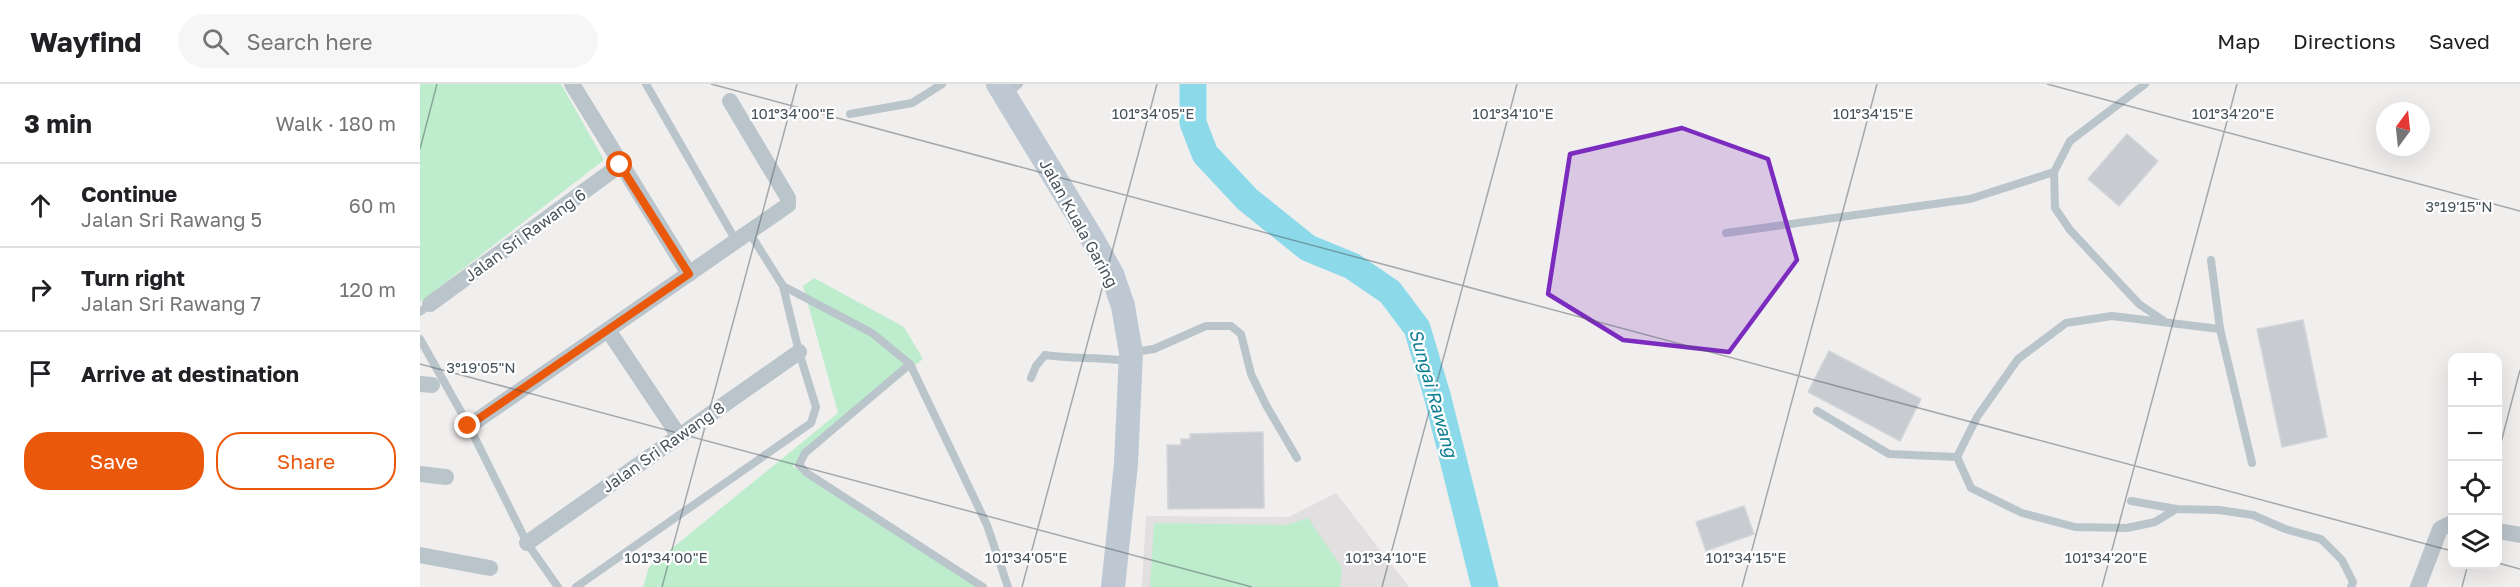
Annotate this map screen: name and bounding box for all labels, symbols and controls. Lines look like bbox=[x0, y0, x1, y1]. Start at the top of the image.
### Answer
search box bbox=[178, 14, 598, 68]
text: Wayfind bbox=[30, 25, 142, 58]
icon: search bbox=[199, 25, 232, 58]
text: Search here bbox=[247, 28, 373, 55]
text: Map bbox=[2217, 28, 2260, 54]
text: Directions bbox=[2293, 28, 2396, 54]
text: Saved bbox=[2429, 28, 2490, 54]
north arrow bbox=[2376, 102, 2430, 156]
text: 101°34'00"E bbox=[751, 104, 835, 122]
text: 101°34'05"E bbox=[1112, 104, 1194, 122]
text: 101°34'10"E bbox=[1472, 104, 1554, 122]
text: 101°34'15"E bbox=[1833, 104, 1913, 122]
text: 101°34'20"E bbox=[2192, 104, 2274, 122]
text: 3 min bbox=[24, 108, 92, 139]
text: Walk · 180 m bbox=[276, 111, 396, 135]
route start bbox=[606, 151, 632, 177]
street label: Jalan Kuala Garing bbox=[1035, 155, 1123, 291]
text: Continue bbox=[81, 180, 177, 207]
street label: Jalan Sri Rawang 6 bbox=[460, 184, 590, 286]
icon: ahead bbox=[24, 189, 57, 222]
text: 60 m bbox=[349, 193, 396, 217]
text: 3°19'15"N bbox=[2425, 197, 2493, 215]
text: Jalan Sri Rawang 5 bbox=[81, 207, 262, 231]
text: Turn right bbox=[81, 264, 185, 291]
icon: right bbox=[24, 273, 57, 306]
text: 120 m bbox=[340, 277, 396, 301]
text: Jalan Sri Rawang 7 bbox=[81, 291, 261, 315]
water label: Sungai Rawang bbox=[1405, 326, 1463, 461]
map controls bbox=[2448, 353, 2502, 569]
button: + bbox=[2448, 353, 2502, 407]
icon: arrive bbox=[24, 357, 57, 390]
text: 3°19'05"N bbox=[446, 358, 516, 376]
text: Arrive at destination bbox=[81, 360, 299, 387]
street label: Jalan Sri Rawang 8 bbox=[598, 397, 728, 497]
button: − bbox=[2448, 407, 2502, 461]
route end bbox=[454, 412, 480, 438]
button: Save bbox=[24, 432, 204, 490]
button: Share bbox=[216, 432, 396, 490]
button: locate bbox=[2448, 461, 2502, 515]
button: layers bbox=[2448, 515, 2502, 569]
text: 101°34'00"E bbox=[624, 548, 708, 566]
text: 101°34'05"E bbox=[985, 548, 1067, 566]
text: 101°34'10"E bbox=[1345, 548, 1427, 566]
text: 101°34'15"E bbox=[1706, 548, 1786, 566]
text: 101°34'20"E bbox=[2065, 548, 2147, 566]

